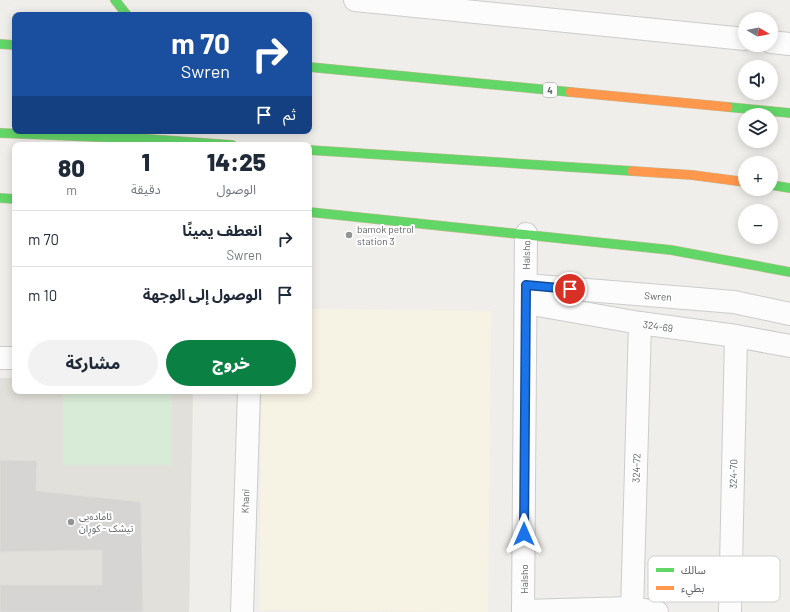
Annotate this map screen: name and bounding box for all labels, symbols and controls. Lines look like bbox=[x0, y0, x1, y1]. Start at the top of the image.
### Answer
north arrow bbox=[738, 12, 778, 52]
map controls bbox=[738, 12, 778, 244]
text: 70 m bbox=[171, 26, 230, 60]
icon: right bbox=[244, 28, 296, 80]
text: Swren bbox=[181, 60, 230, 82]
button: sound bbox=[738, 60, 778, 100]
road number: 4 bbox=[543, 83, 557, 97]
icon: arrive bbox=[253, 104, 275, 126]
text: ثم bbox=[283, 105, 296, 123]
button: layers bbox=[738, 108, 778, 148]
text: 1 bbox=[142, 147, 150, 176]
text: 14:25 bbox=[207, 147, 266, 176]
text: 80 bbox=[58, 153, 85, 182]
button: + bbox=[738, 156, 778, 196]
text: دقيقة bbox=[131, 181, 161, 197]
text: الوصول bbox=[217, 181, 256, 197]
text: m bbox=[66, 182, 77, 198]
button: − bbox=[738, 204, 778, 244]
text: انعطف يمينًا bbox=[182, 221, 262, 239]
place label: bamok petrol station 3 bbox=[357, 223, 414, 247]
icon: right bbox=[274, 228, 296, 250]
text: 70 m bbox=[28, 230, 59, 248]
marker: bamok petrol station 3 bbox=[344, 230, 354, 240]
street label: Halsho bbox=[520, 240, 532, 270]
text: Swren bbox=[226, 247, 262, 263]
pin bbox=[553, 272, 587, 306]
icon: arrive bbox=[559, 278, 581, 300]
icon: arrive bbox=[274, 284, 296, 306]
text: الوصول إلى الوجهة bbox=[143, 285, 262, 303]
text: 10 m bbox=[28, 286, 57, 304]
street label: Swren bbox=[644, 289, 672, 303]
street label: 324-69 bbox=[642, 318, 674, 334]
button: مشاركة bbox=[28, 340, 158, 386]
button: خروج bbox=[166, 340, 296, 386]
street label: 324-72 bbox=[629, 453, 643, 483]
street label: 324-70 bbox=[727, 459, 739, 489]
street label: Khani bbox=[239, 489, 251, 513]
place label: ئامادەیی تیشک - کوڕان bbox=[79, 510, 133, 537]
position arrow bbox=[503, 513, 545, 555]
marker: ئامادەیی تیشک - کوڕان bbox=[66, 517, 76, 527]
legend bbox=[648, 556, 780, 602]
text: سالك bbox=[681, 563, 706, 576]
street label: Halsho bbox=[518, 564, 530, 594]
text: بطيء bbox=[681, 581, 704, 598]

